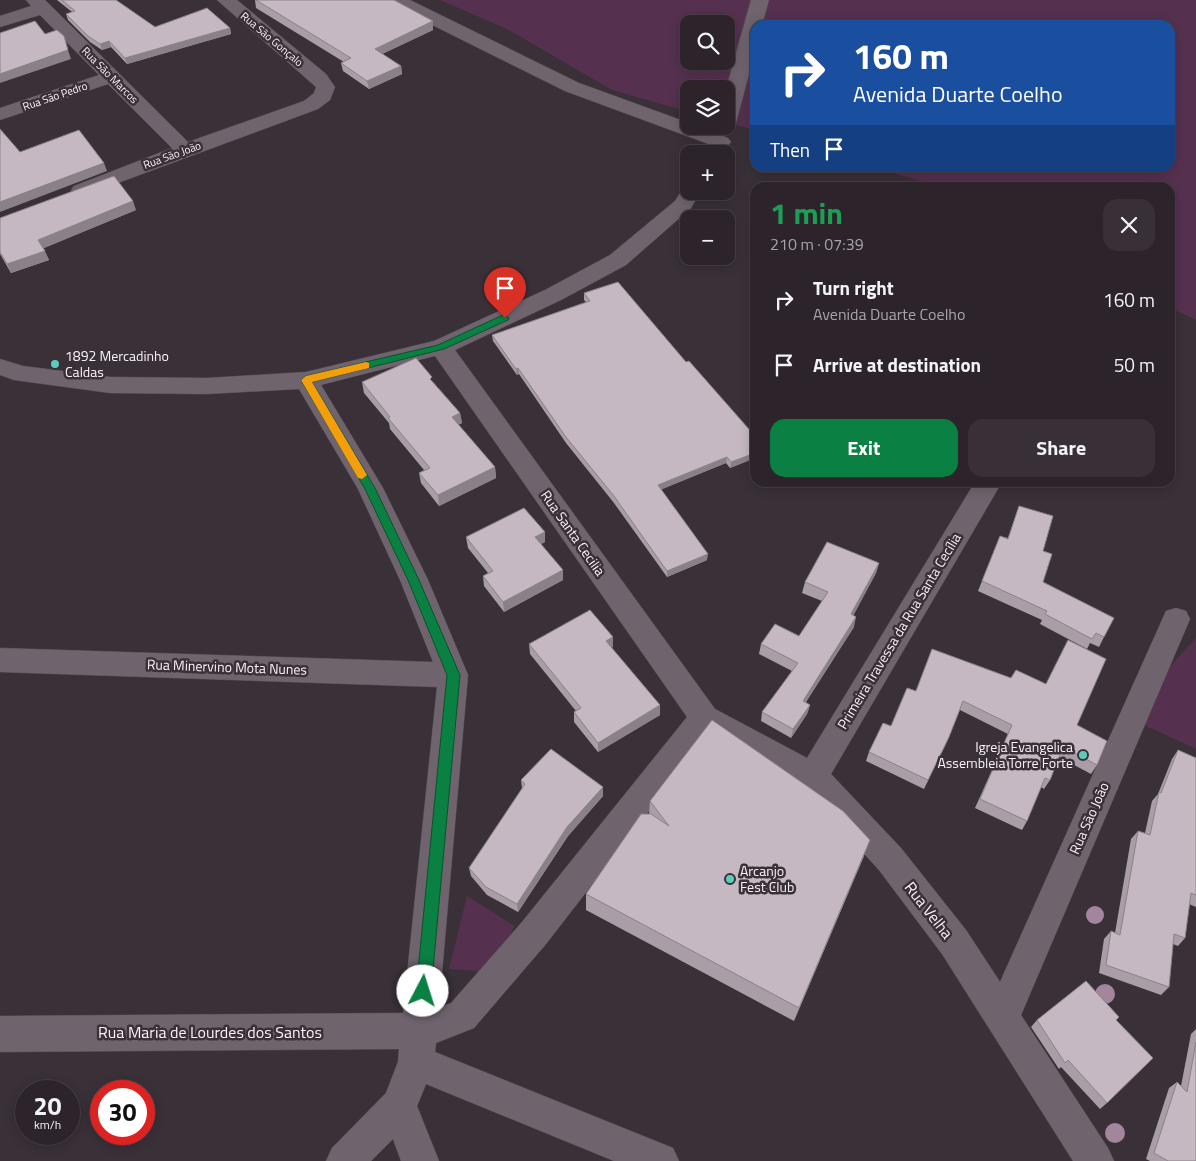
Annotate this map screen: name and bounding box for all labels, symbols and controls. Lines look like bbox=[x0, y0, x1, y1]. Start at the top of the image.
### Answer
street label: Rua São Gonçalo bbox=[237, 8, 307, 70]
map controls bbox=[680, 15, 735, 265]
button: search bbox=[680, 15, 735, 70]
text: 160 m bbox=[853, 29, 949, 83]
icon: right bbox=[770, 40, 835, 105]
street label: Rua São Marcos bbox=[78, 43, 142, 107]
street label: Rua São Pedro bbox=[20, 77, 90, 115]
text: Avenida Duarte Coelho bbox=[853, 77, 1063, 111]
button: layers bbox=[680, 80, 735, 135]
text: Then bbox=[770, 135, 810, 164]
icon: arrive bbox=[820, 135, 848, 163]
street label: Rua São João bbox=[141, 137, 203, 173]
button: + bbox=[680, 145, 735, 200]
text: 1 min bbox=[770, 190, 843, 236]
button: close bbox=[1103, 199, 1155, 251]
button: − bbox=[680, 210, 735, 265]
text: 210 m · 07:39 bbox=[770, 232, 864, 256]
pin bbox=[484, 267, 526, 318]
text: Turn right bbox=[813, 273, 894, 302]
icon: arrive bbox=[491, 274, 519, 302]
text: 160 m bbox=[1103, 285, 1155, 314]
icon: right bbox=[770, 286, 798, 314]
text: Avenida Duarte Coelho bbox=[813, 302, 965, 326]
place label: 1892 Mercadinho Caldas bbox=[65, 345, 169, 382]
text: Arrive at destination bbox=[813, 350, 981, 379]
text: 50 m bbox=[1114, 350, 1155, 379]
icon: arrive bbox=[770, 351, 798, 379]
marker: 1892 Mercadinho Caldas bbox=[49, 358, 61, 370]
button: Exit bbox=[770, 419, 958, 477]
button: Share bbox=[968, 419, 1155, 477]
street label: Rua Santa Cecilia bbox=[536, 486, 611, 580]
street label: Primeira Travessa da Rua Santa Cecília bbox=[831, 529, 966, 733]
street label: Rua Minervino Mota Nunes bbox=[147, 653, 307, 680]
place label: Igreja Evangelica Assembleia Torre Forte bbox=[938, 736, 1073, 773]
marker: Igreja Evangelica Assembleia Torre Forte bbox=[1077, 749, 1089, 761]
street label: Rua São João bbox=[1063, 778, 1114, 857]
place label: Arcanjo Fest Club bbox=[740, 860, 794, 897]
marker: Arcanjo Fest Club bbox=[724, 873, 736, 885]
street label: Rua Velha bbox=[899, 876, 959, 944]
position arrow bbox=[396, 964, 448, 1016]
street label: Rua Maria de Lourdes dos Santos bbox=[98, 1020, 322, 1044]
speed limit sign: 30 bbox=[90, 1080, 155, 1145]
text: 20 bbox=[33, 1087, 62, 1125]
text: km/h bbox=[34, 1115, 61, 1134]

